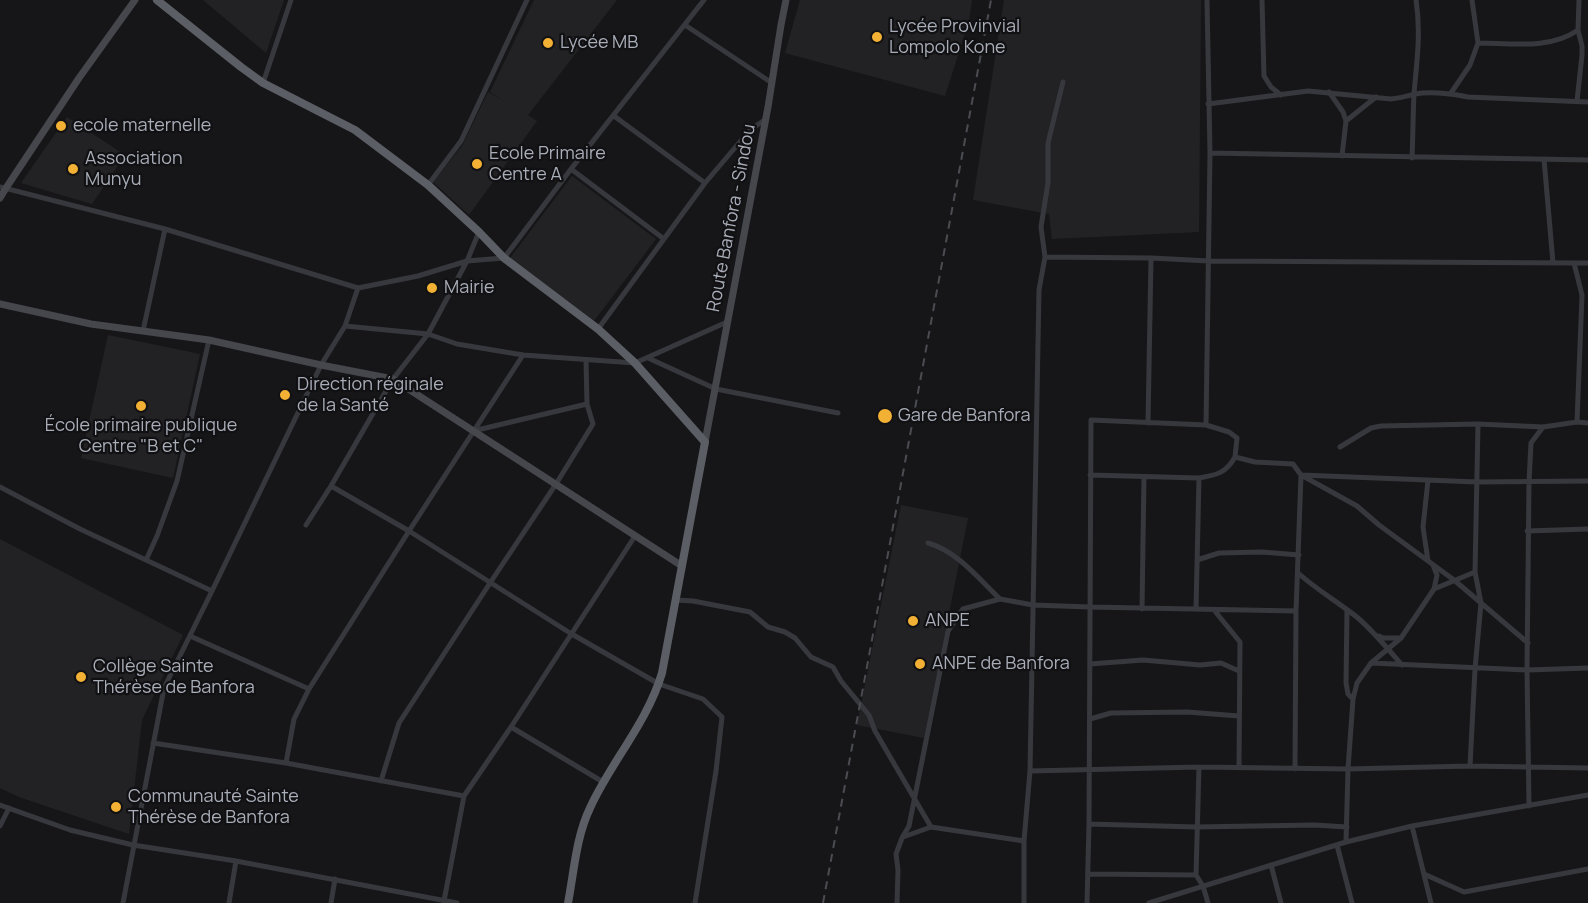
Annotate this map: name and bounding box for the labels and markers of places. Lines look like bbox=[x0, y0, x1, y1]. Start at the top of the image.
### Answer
place label: Lycée Provinvial Lompolo Kone bbox=[889, 16, 1020, 58]
marker: Lycée Provinvial Lompolo Kone bbox=[870, 30, 884, 44]
place label: Lycée MB bbox=[560, 32, 638, 54]
marker: Lycée MB bbox=[541, 36, 555, 50]
place label: ecole maternelle bbox=[73, 115, 211, 137]
marker: ecole maternelle bbox=[54, 119, 68, 133]
place label: Ecole Primaire Centre A bbox=[489, 143, 606, 186]
place label: Association Munyu bbox=[85, 148, 183, 190]
marker: Ecole Primaire Centre A bbox=[470, 157, 484, 171]
marker: Association Munyu bbox=[66, 162, 80, 176]
place label: Mairie bbox=[444, 277, 495, 299]
marker: Mairie bbox=[425, 281, 439, 295]
place label: Direction réginale de la Santé bbox=[297, 374, 444, 416]
marker: Direction réginale de la Santé bbox=[278, 388, 292, 402]
marker: École primaire publique Centre "B et C" bbox=[134, 399, 148, 413]
place label: Gare de Banfora bbox=[898, 405, 1030, 427]
marker: Gare de Banfora bbox=[876, 407, 894, 425]
place label: École primaire publique Centre "B et C" bbox=[45, 415, 237, 458]
place label: ANPE bbox=[925, 610, 970, 632]
marker: ANPE bbox=[906, 614, 920, 628]
place label: ANPE de Banfora bbox=[932, 653, 1070, 675]
place label: Collège Sainte Thérèse de Banfora bbox=[93, 656, 255, 698]
marker: ANPE de Banfora bbox=[913, 657, 927, 671]
marker: Collège Sainte Thérèse de Banfora bbox=[74, 670, 88, 684]
place label: Communauté Sainte Thérèse de Banfora bbox=[128, 786, 299, 828]
marker: Communauté Sainte Thérèse de Banfora bbox=[109, 800, 123, 814]

